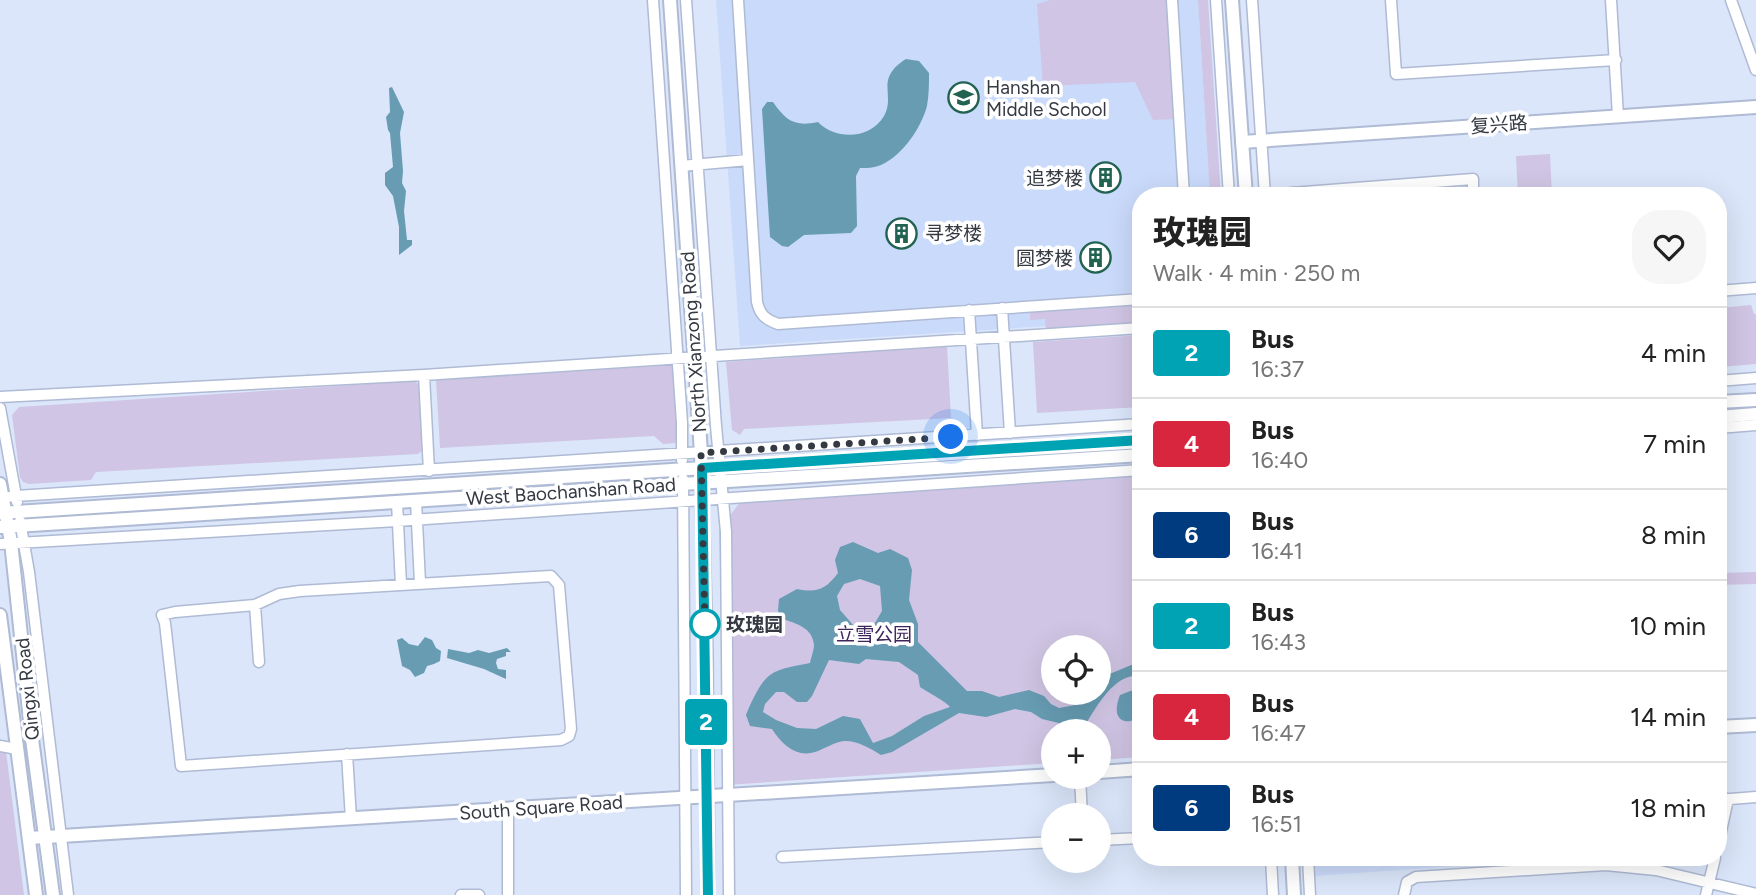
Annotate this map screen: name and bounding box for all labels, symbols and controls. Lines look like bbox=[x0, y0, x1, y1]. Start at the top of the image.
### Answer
place label: Hanshan Middle School bbox=[986, 76, 1107, 121]
school or university icon: Hanshan Middle School bbox=[946, 81, 980, 115]
street label: 复兴路 bbox=[1470, 111, 1528, 138]
building icon: 追梦楼 bbox=[1089, 161, 1123, 195]
place label: 追梦楼 bbox=[1026, 167, 1083, 190]
button: heart bbox=[1632, 210, 1706, 284]
text: 玫瑰园 bbox=[1153, 213, 1252, 252]
building icon: 寻梦楼 bbox=[885, 216, 919, 250]
place label: 寻梦楼 bbox=[925, 222, 982, 245]
building icon: 圆梦楼 bbox=[1079, 241, 1113, 275]
place label: 圆梦楼 bbox=[1016, 247, 1073, 270]
street label: North Xianzong Road bbox=[676, 251, 711, 433]
text: Walk · 4 min · 250 m bbox=[1153, 259, 1360, 287]
text: Bus bbox=[1251, 323, 1294, 355]
text: 4 min bbox=[1641, 337, 1706, 369]
text: 2 bbox=[1185, 338, 1198, 367]
text: 16:37 bbox=[1251, 355, 1304, 383]
text: Bus bbox=[1251, 414, 1294, 446]
your location bbox=[933, 419, 968, 454]
text: 7 min bbox=[1643, 428, 1706, 460]
text: 4 bbox=[1184, 429, 1199, 458]
text: 16:40 bbox=[1251, 446, 1308, 474]
street label: West Baochanshan Road bbox=[465, 473, 677, 510]
text: Bus bbox=[1251, 505, 1294, 537]
text: 8 min bbox=[1641, 519, 1706, 551]
text: 6 bbox=[1185, 520, 1198, 549]
text: 16:41 bbox=[1251, 537, 1303, 565]
text: Bus bbox=[1251, 596, 1294, 628]
marker: 玫瑰园 bbox=[690, 609, 720, 639]
text: 10 min bbox=[1630, 610, 1706, 642]
text: 2 bbox=[1185, 611, 1198, 640]
place label: 玫瑰园 bbox=[726, 613, 783, 636]
park label: 立雪公园 bbox=[836, 623, 912, 646]
text: 16:43 bbox=[1251, 628, 1306, 656]
map controls bbox=[1041, 635, 1111, 873]
button: locate bbox=[1041, 635, 1111, 705]
street label: Qingxi Road bbox=[11, 637, 44, 741]
text: Bus bbox=[1251, 687, 1294, 719]
line badge: 2 bbox=[683, 699, 729, 745]
text: 14 min bbox=[1630, 701, 1706, 733]
text: 4 bbox=[1184, 702, 1199, 731]
text: 2 bbox=[699, 707, 713, 736]
button: + bbox=[1041, 719, 1111, 789]
text: 16:47 bbox=[1251, 719, 1306, 747]
text: Bus bbox=[1251, 778, 1294, 810]
street label: South Square Road bbox=[458, 790, 624, 825]
text: 18 min bbox=[1630, 792, 1706, 824]
text: 6 bbox=[1185, 793, 1198, 822]
button: − bbox=[1041, 803, 1111, 873]
text: 16:51 bbox=[1251, 810, 1302, 838]

